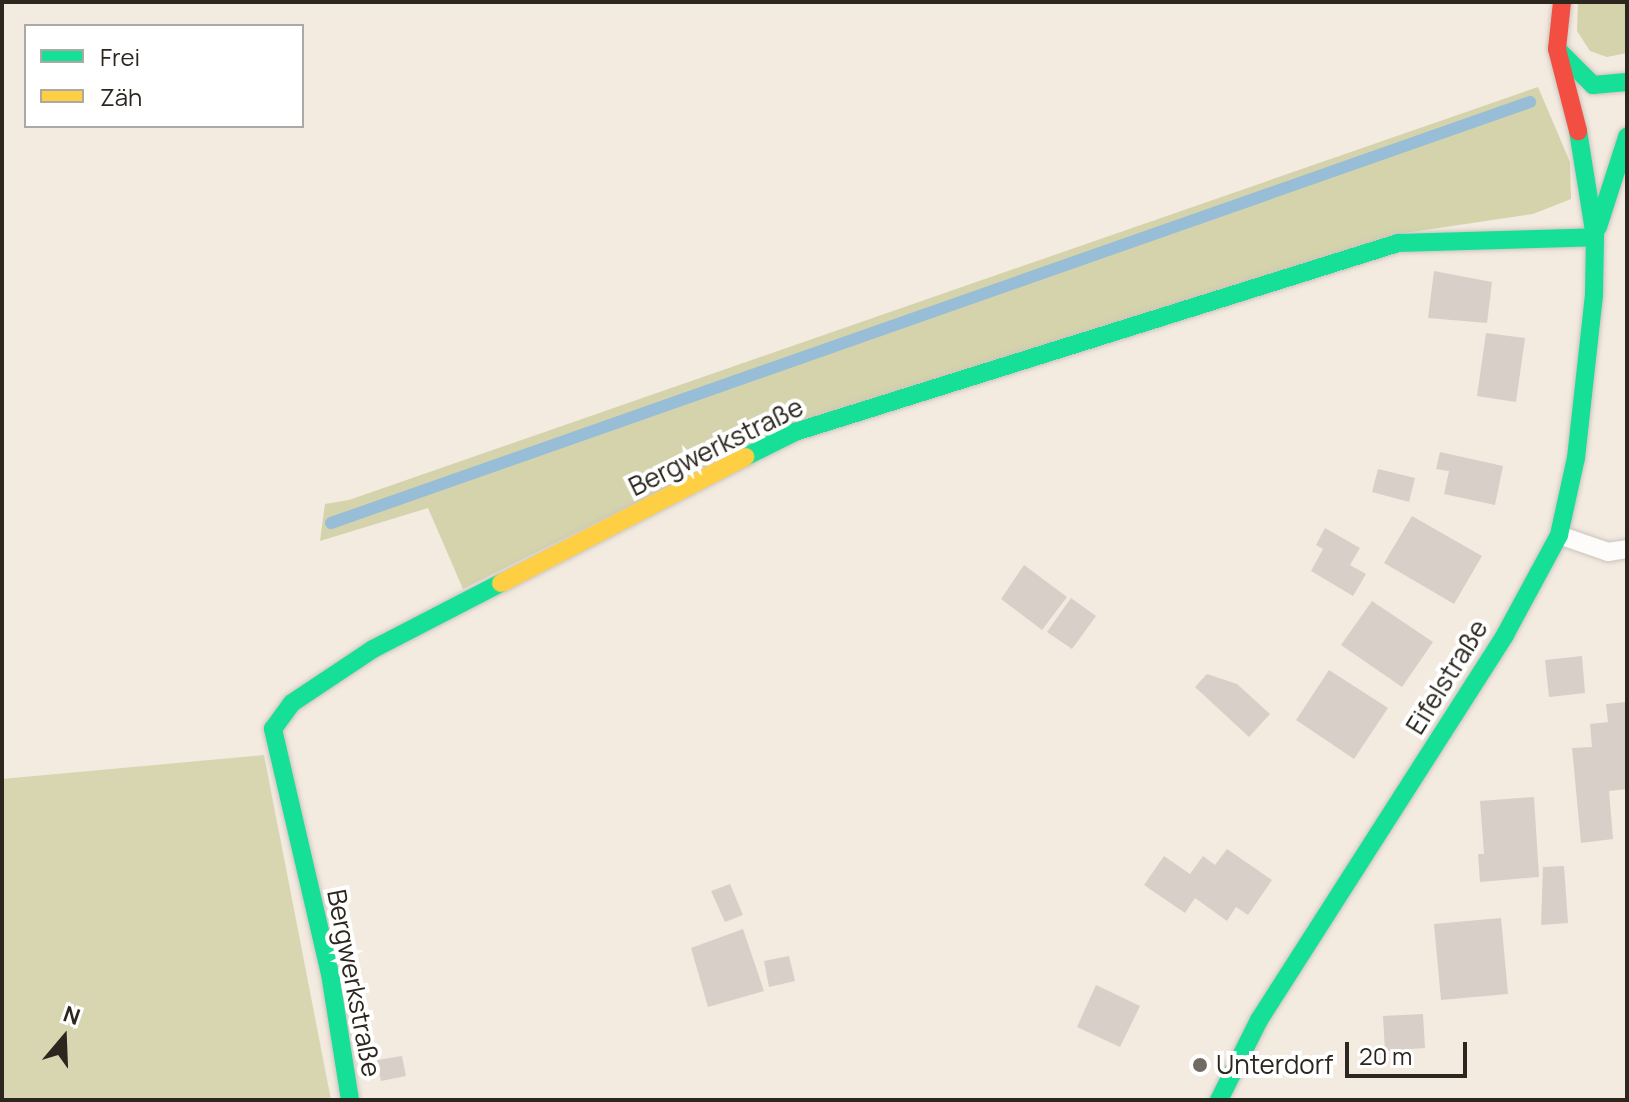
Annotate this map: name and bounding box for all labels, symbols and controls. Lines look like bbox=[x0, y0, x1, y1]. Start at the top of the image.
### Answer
legend bbox=[24, 24, 304, 128]
text: Frei bbox=[100, 40, 140, 73]
text: Zäh bbox=[100, 80, 142, 113]
street label: Bergwerkstraße bbox=[624, 391, 808, 503]
street label: Eifelstraße bbox=[1400, 614, 1494, 740]
street label: Bergwerkstraße bbox=[321, 887, 387, 1079]
north arrow bbox=[24, 998, 104, 1078]
text: N bbox=[59, 999, 84, 1032]
scale bar bbox=[1349, 1026, 1471, 1076]
text: 20 m bbox=[1359, 1039, 1412, 1072]
place label: Unterdorf bbox=[1216, 1049, 1333, 1081]
marker: Unterdorf bbox=[1191, 1056, 1209, 1074]

